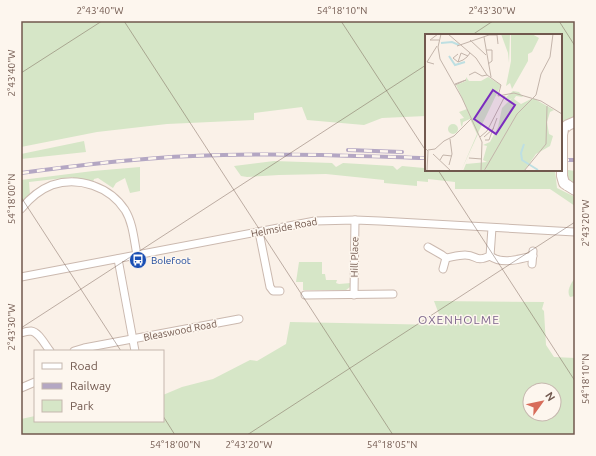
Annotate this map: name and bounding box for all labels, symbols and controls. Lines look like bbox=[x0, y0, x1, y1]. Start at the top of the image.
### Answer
text: 2°43'40"W bbox=[76, 5, 124, 16]
text: 54°18'10"N bbox=[317, 5, 367, 16]
text: 2°43'30"W bbox=[468, 5, 516, 16]
inset map bbox=[425, 34, 562, 171]
text: 2°43'40"W bbox=[6, 49, 17, 97]
text: 54°18'00"N bbox=[6, 174, 17, 224]
text: 2°43'20"W bbox=[580, 199, 591, 247]
street label: Helmside Road bbox=[250, 216, 318, 239]
street label: Hill Place bbox=[349, 236, 360, 278]
bus stop icon: Bolefoot bbox=[128, 250, 148, 270]
place label: Bolefoot bbox=[151, 255, 191, 266]
text: 2°43'30"W bbox=[6, 303, 17, 351]
district label: OXENHOLME bbox=[418, 313, 500, 326]
street label: Bleaswood Road bbox=[142, 318, 218, 343]
legend bbox=[34, 350, 164, 422]
text: 54°18'10"N bbox=[580, 354, 591, 404]
text: Road bbox=[70, 359, 98, 372]
text: Railway bbox=[70, 379, 111, 392]
north arrow bbox=[522, 382, 562, 422]
text: N bbox=[543, 390, 558, 403]
text: Park bbox=[70, 399, 94, 412]
text: 54°18'00"N bbox=[150, 439, 200, 450]
text: 2°43'20"W bbox=[225, 439, 273, 450]
text: 54°18'05"N bbox=[367, 439, 417, 450]

